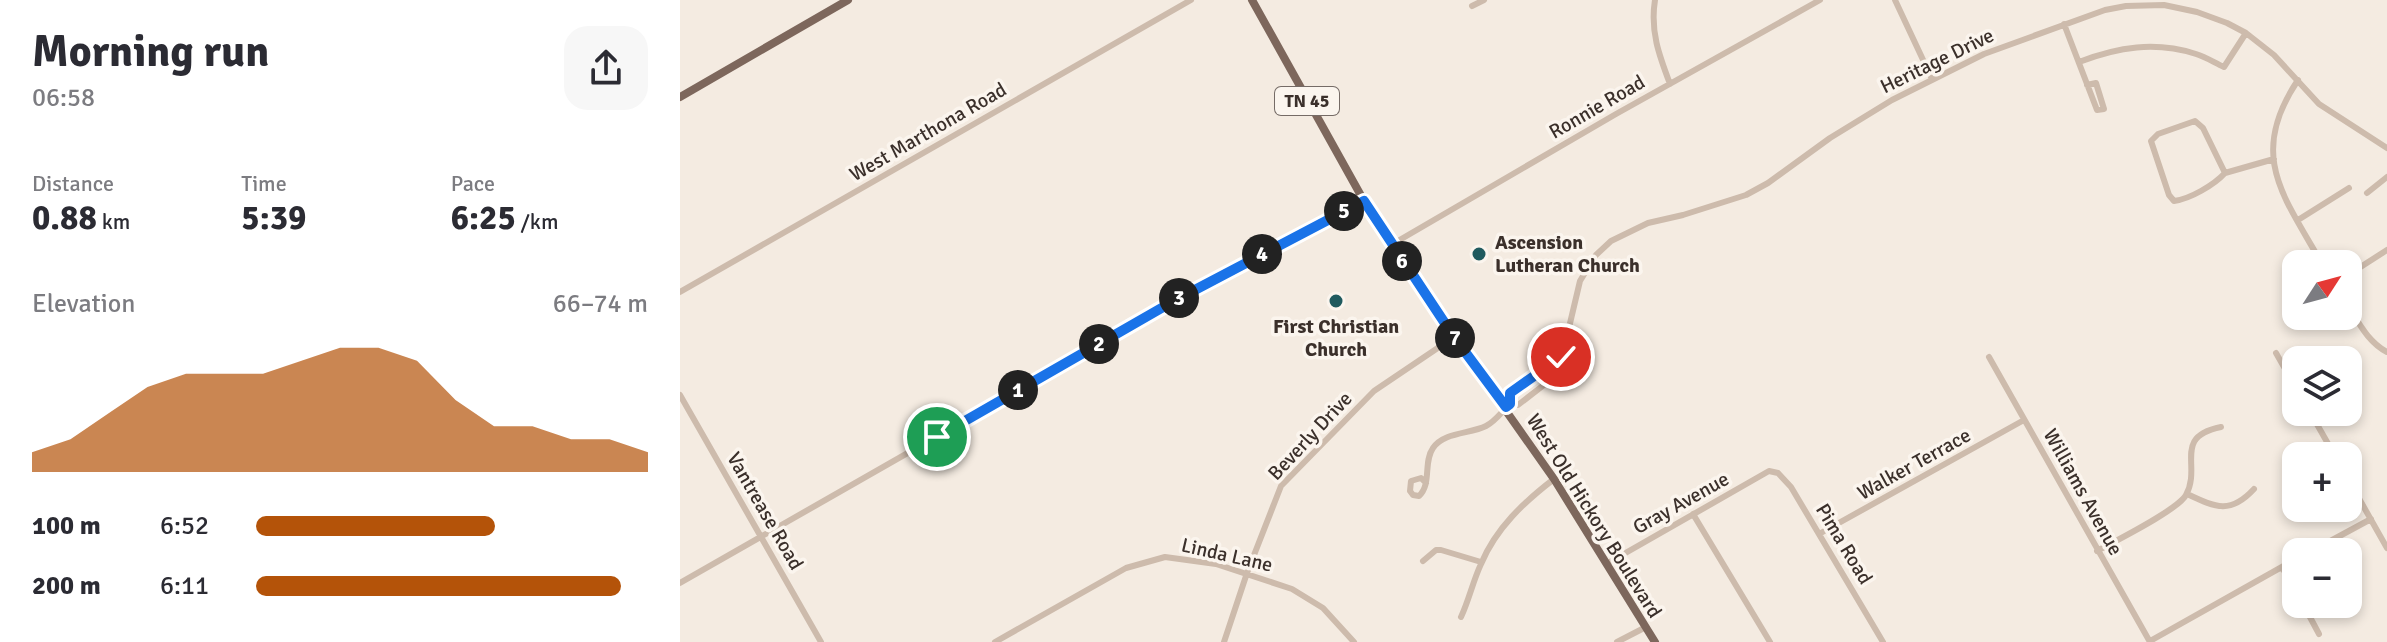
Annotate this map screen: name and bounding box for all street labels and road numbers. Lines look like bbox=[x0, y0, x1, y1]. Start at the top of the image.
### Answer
street label: Heritage Drive bbox=[1876, 23, 1998, 99]
street label: Ronnie Road bbox=[1545, 70, 1649, 144]
street label: West Marthona Road bbox=[845, 77, 1011, 187]
road number: TN 45 bbox=[1275, 87, 1339, 115]
street label: Beverly Drive bbox=[1263, 386, 1357, 486]
street label: West Old Hickory Boulevard bbox=[1521, 409, 1667, 623]
street label: Walker Terrace bbox=[1853, 423, 1975, 505]
street label: Williams Avenue bbox=[2038, 424, 2128, 560]
street label: Vantrease Road bbox=[721, 448, 809, 574]
street label: Gray Avenue bbox=[1628, 466, 1734, 540]
street label: Pima Road bbox=[1810, 499, 1878, 589]
street label: Linda Lane bbox=[1179, 532, 1275, 578]

